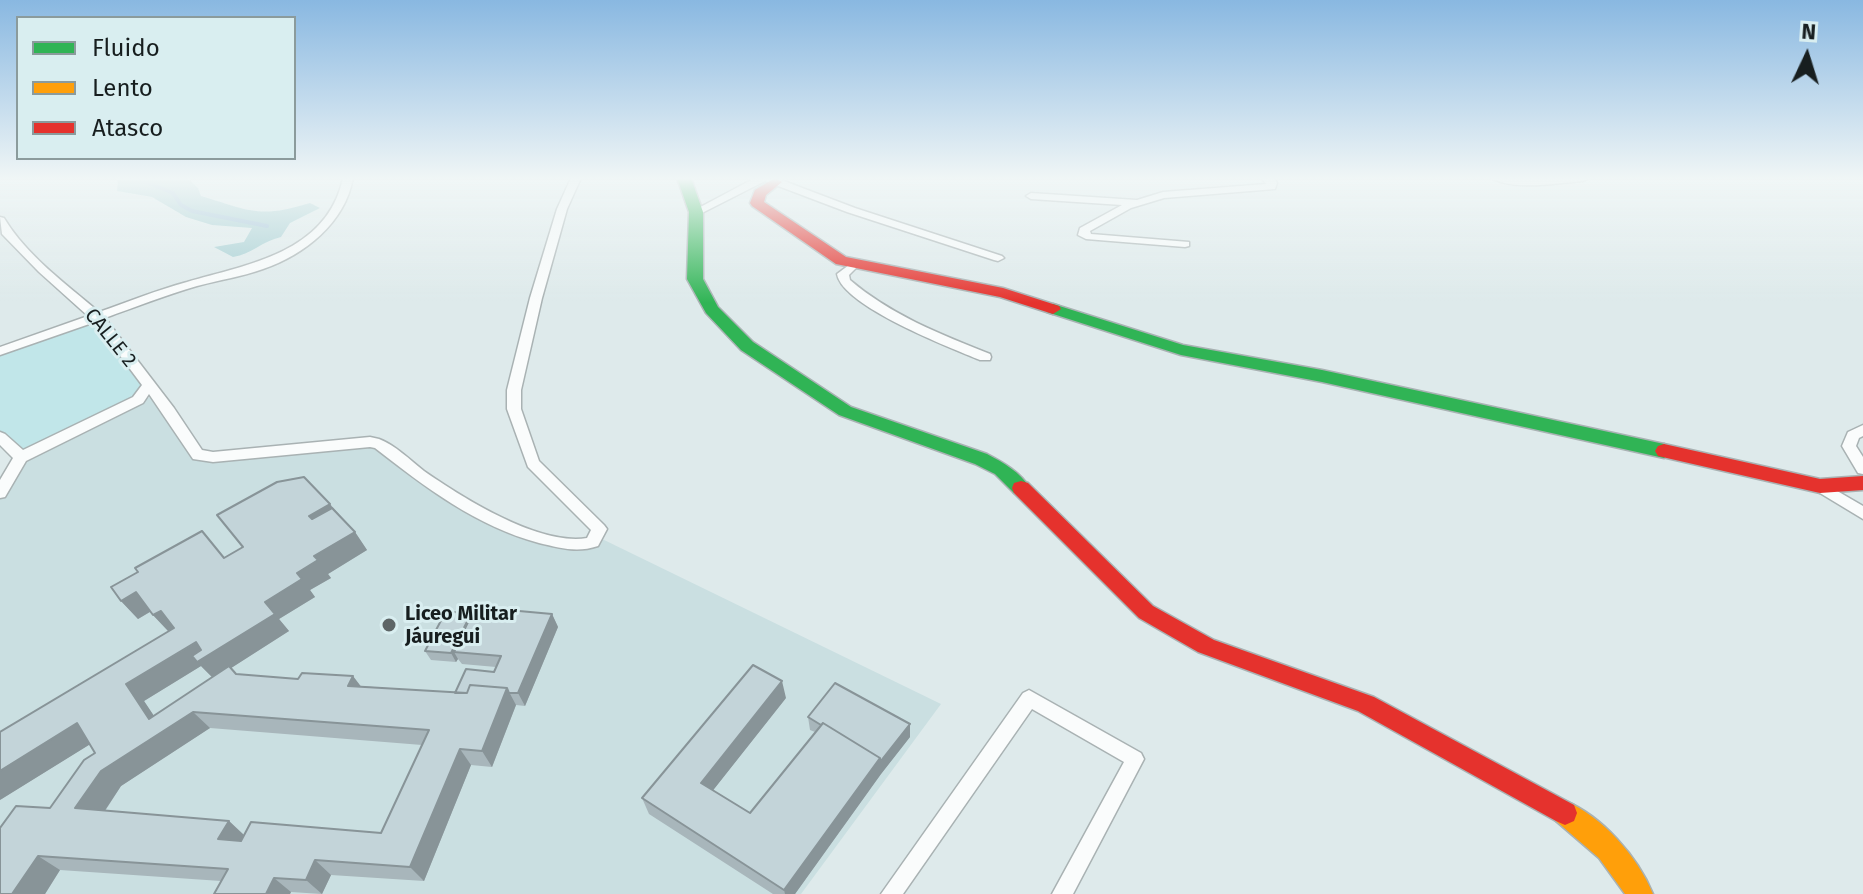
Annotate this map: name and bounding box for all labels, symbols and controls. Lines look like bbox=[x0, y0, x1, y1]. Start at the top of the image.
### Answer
legend bbox=[16, 16, 296, 160]
north arrow bbox=[1767, 16, 1847, 96]
text: N bbox=[1800, 18, 1817, 46]
text: Fluido bbox=[92, 34, 160, 62]
text: Lento bbox=[92, 74, 153, 102]
text: Atasco bbox=[92, 114, 163, 142]
street label: CALLE 2 bbox=[79, 304, 141, 372]
place label: Liceo Militar Jáuregui bbox=[405, 602, 517, 649]
marker: Liceo Militar Jáuregui bbox=[380, 616, 398, 634]

